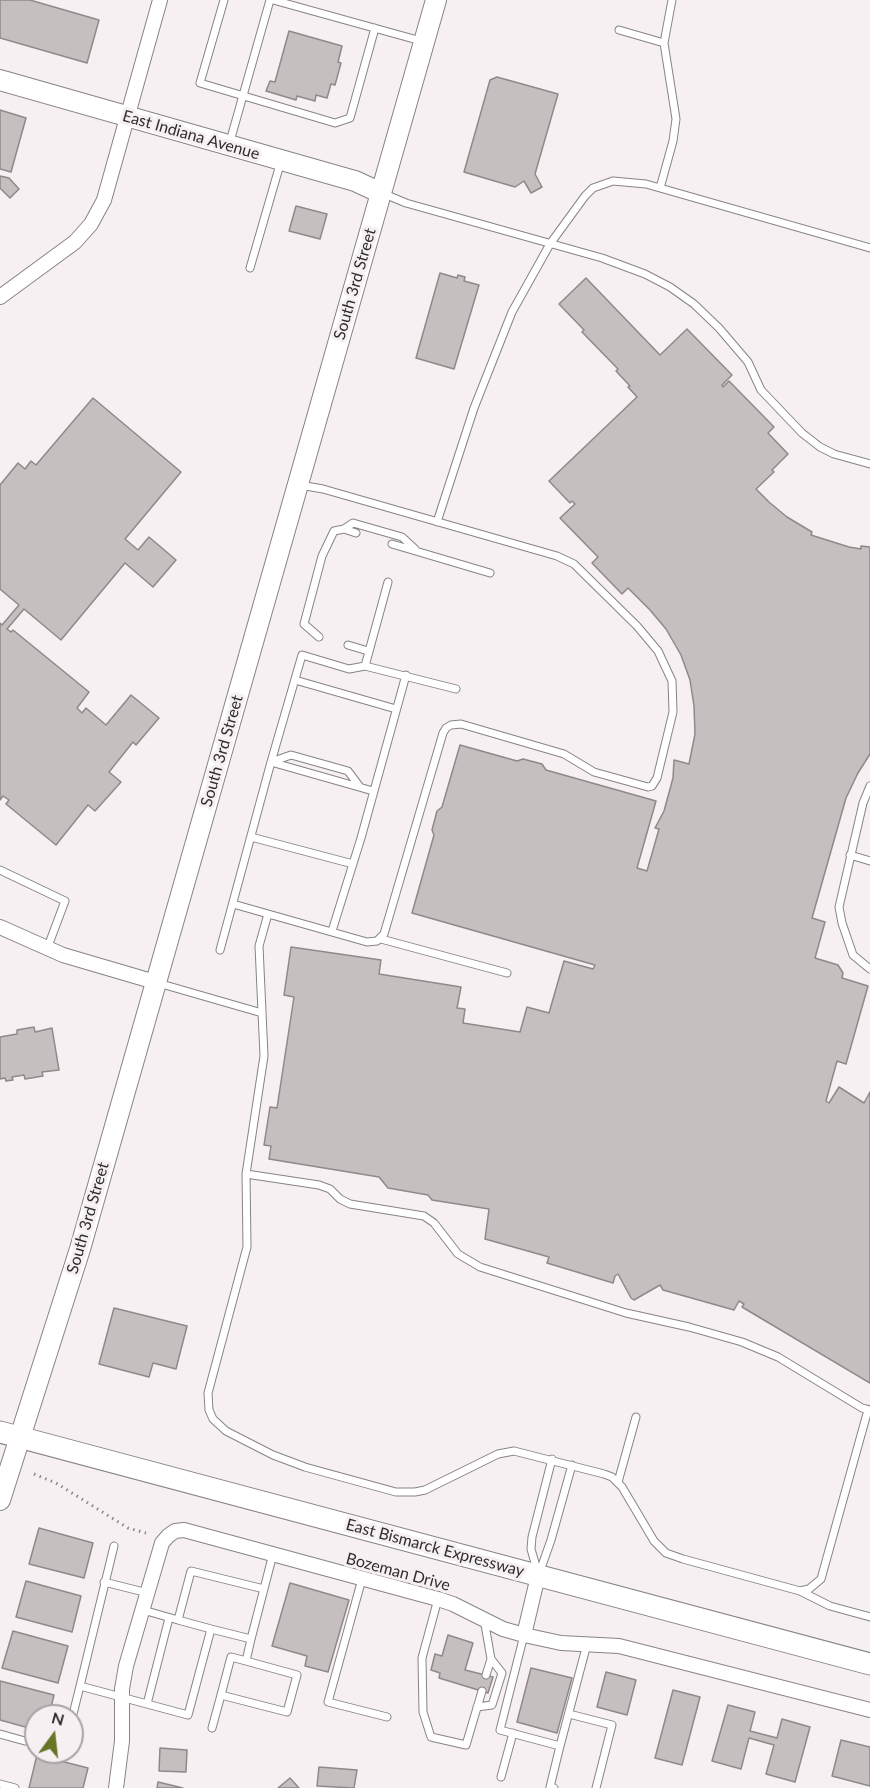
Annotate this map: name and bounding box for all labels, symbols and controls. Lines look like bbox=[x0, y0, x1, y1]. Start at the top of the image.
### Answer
street label: East Indiana Avenue bbox=[120, 106, 262, 164]
street label: South 3rd Street bbox=[330, 226, 380, 342]
street label: South 3rd Street bbox=[197, 693, 247, 809]
street label: South 3rd Street bbox=[63, 1160, 113, 1276]
street label: East Bismarck Expressway bbox=[344, 1515, 526, 1581]
street label: Bozeman Drive bbox=[344, 1549, 452, 1595]
north arrow bbox=[24, 1704, 84, 1764]
text: N bbox=[50, 1707, 67, 1729]

